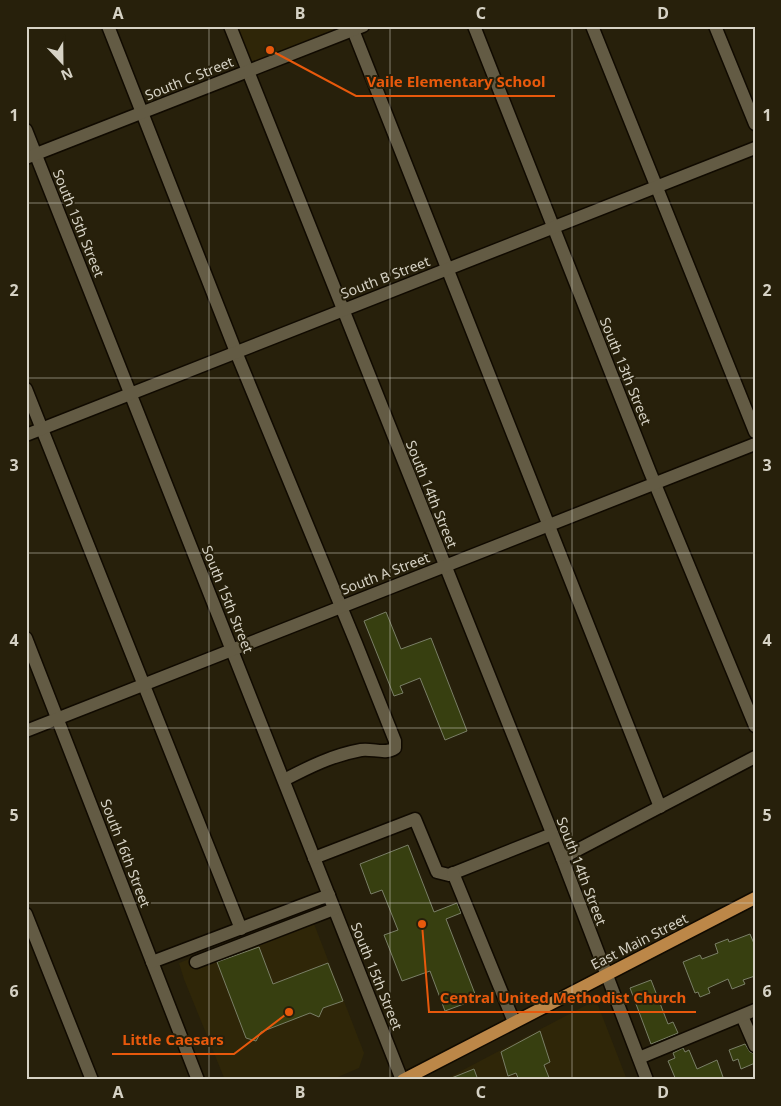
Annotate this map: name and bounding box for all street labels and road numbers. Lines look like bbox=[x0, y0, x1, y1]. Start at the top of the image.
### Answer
street label: South C Street bbox=[142, 52, 236, 104]
street label: South 15th Street bbox=[49, 166, 109, 280]
street label: South B Street bbox=[338, 251, 432, 303]
street label: South 13th Street bbox=[596, 314, 656, 428]
street label: South 14th Street bbox=[402, 437, 462, 551]
street label: South 15th Street bbox=[198, 542, 258, 656]
street label: South A Street bbox=[338, 547, 432, 599]
street label: South 16th Street bbox=[97, 796, 155, 910]
street label: South 14th Street bbox=[553, 814, 611, 928]
street label: East Main Street bbox=[587, 908, 691, 974]
street label: South 15th Street bbox=[347, 919, 407, 1033]

